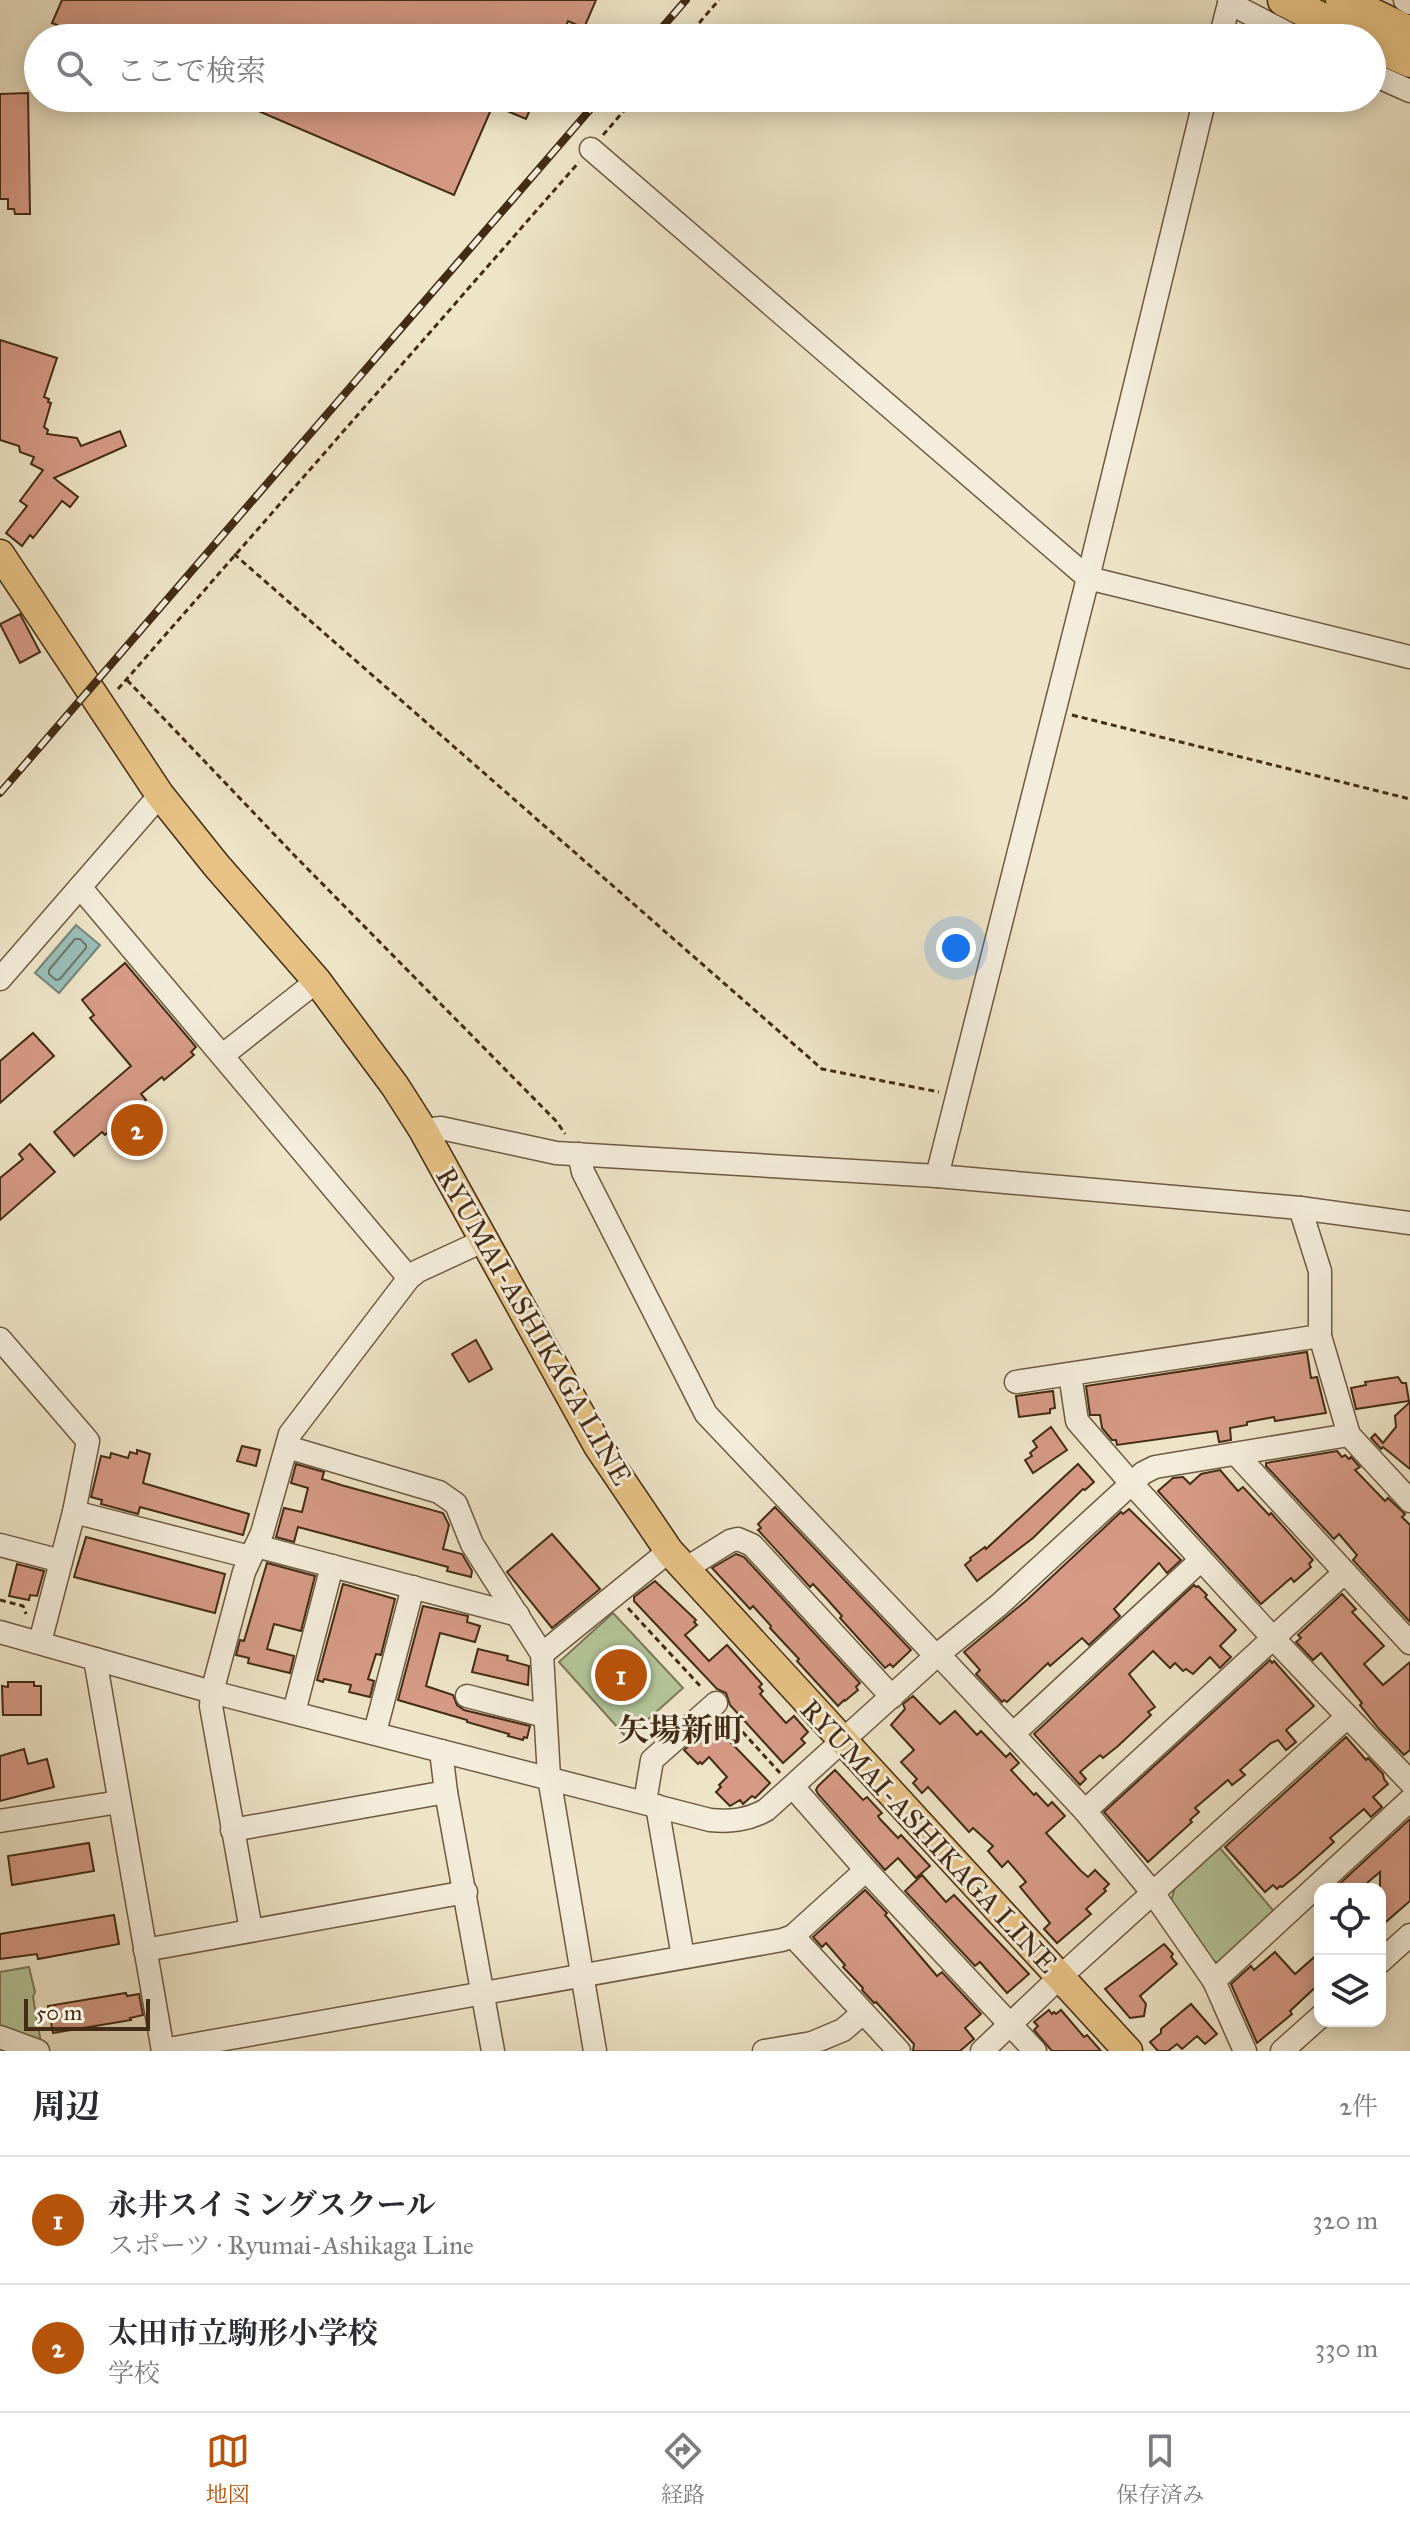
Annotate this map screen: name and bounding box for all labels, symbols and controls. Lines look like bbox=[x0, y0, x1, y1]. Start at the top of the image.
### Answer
search box bbox=[24, 24, 1386, 112]
icon: search bbox=[52, 46, 96, 90]
text: ここで検索 bbox=[116, 53, 266, 89]
your location bbox=[936, 928, 976, 968]
pin: 2 bbox=[111, 1100, 163, 1160]
street label: RYUMAI-ASHIKAGA LINE bbox=[428, 1161, 640, 1491]
pin: 1 bbox=[595, 1645, 647, 1705]
street label: RYUMAI-ASHIKAGA LINE bbox=[793, 1692, 1065, 1980]
district label: 矢場新町 bbox=[617, 1711, 745, 1750]
map controls bbox=[1314, 1883, 1386, 2027]
button: locate bbox=[1314, 1883, 1386, 1955]
button: layers bbox=[1314, 1955, 1386, 2027]
scale bar bbox=[24, 1995, 150, 2031]
text: 50 m bbox=[36, 1999, 82, 2026]
text: 周辺 bbox=[32, 2086, 100, 2127]
text: 2件 bbox=[1339, 2090, 1378, 2122]
text: 永井スイミングスクール bbox=[108, 2187, 436, 2223]
text: 1 bbox=[53, 2204, 63, 2236]
text: 320 m bbox=[1312, 2204, 1378, 2236]
text: スポーツ · Ryumai-Ashikaga Line bbox=[108, 2229, 474, 2261]
text: 太田市立駒形小学校 bbox=[108, 2315, 378, 2351]
text: 2 bbox=[52, 2332, 64, 2364]
text: 330 m bbox=[1315, 2332, 1378, 2364]
text: 学校 bbox=[108, 2357, 160, 2389]
tab: 地図 bbox=[206, 2429, 250, 2508]
tab: 経路 bbox=[661, 2429, 705, 2508]
tab: 保存済み bbox=[1116, 2429, 1204, 2508]

